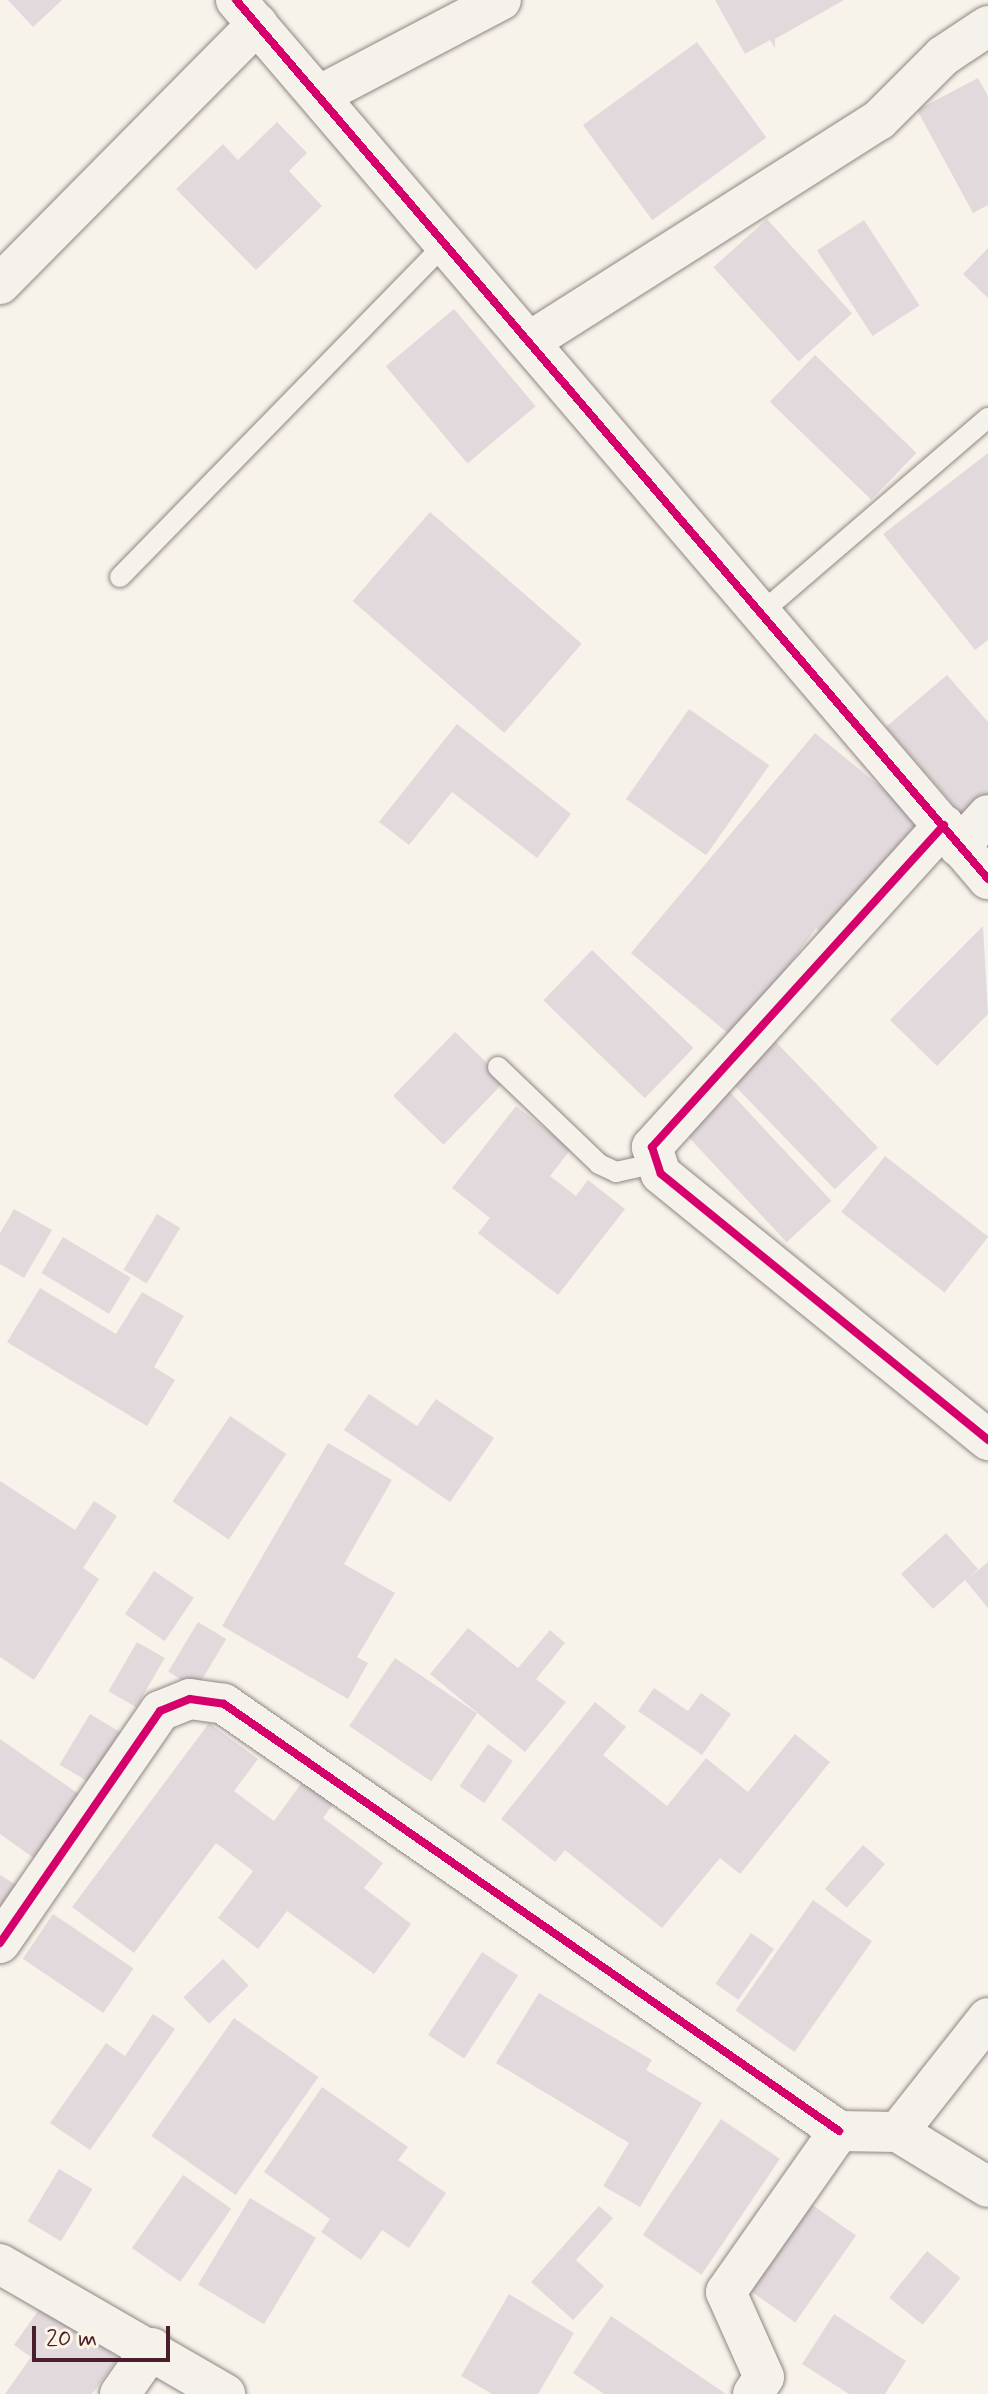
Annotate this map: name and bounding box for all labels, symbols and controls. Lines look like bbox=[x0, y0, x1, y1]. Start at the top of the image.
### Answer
scale bar bbox=[36, 2310, 174, 2360]
text: 20 m bbox=[46, 2324, 97, 2355]

